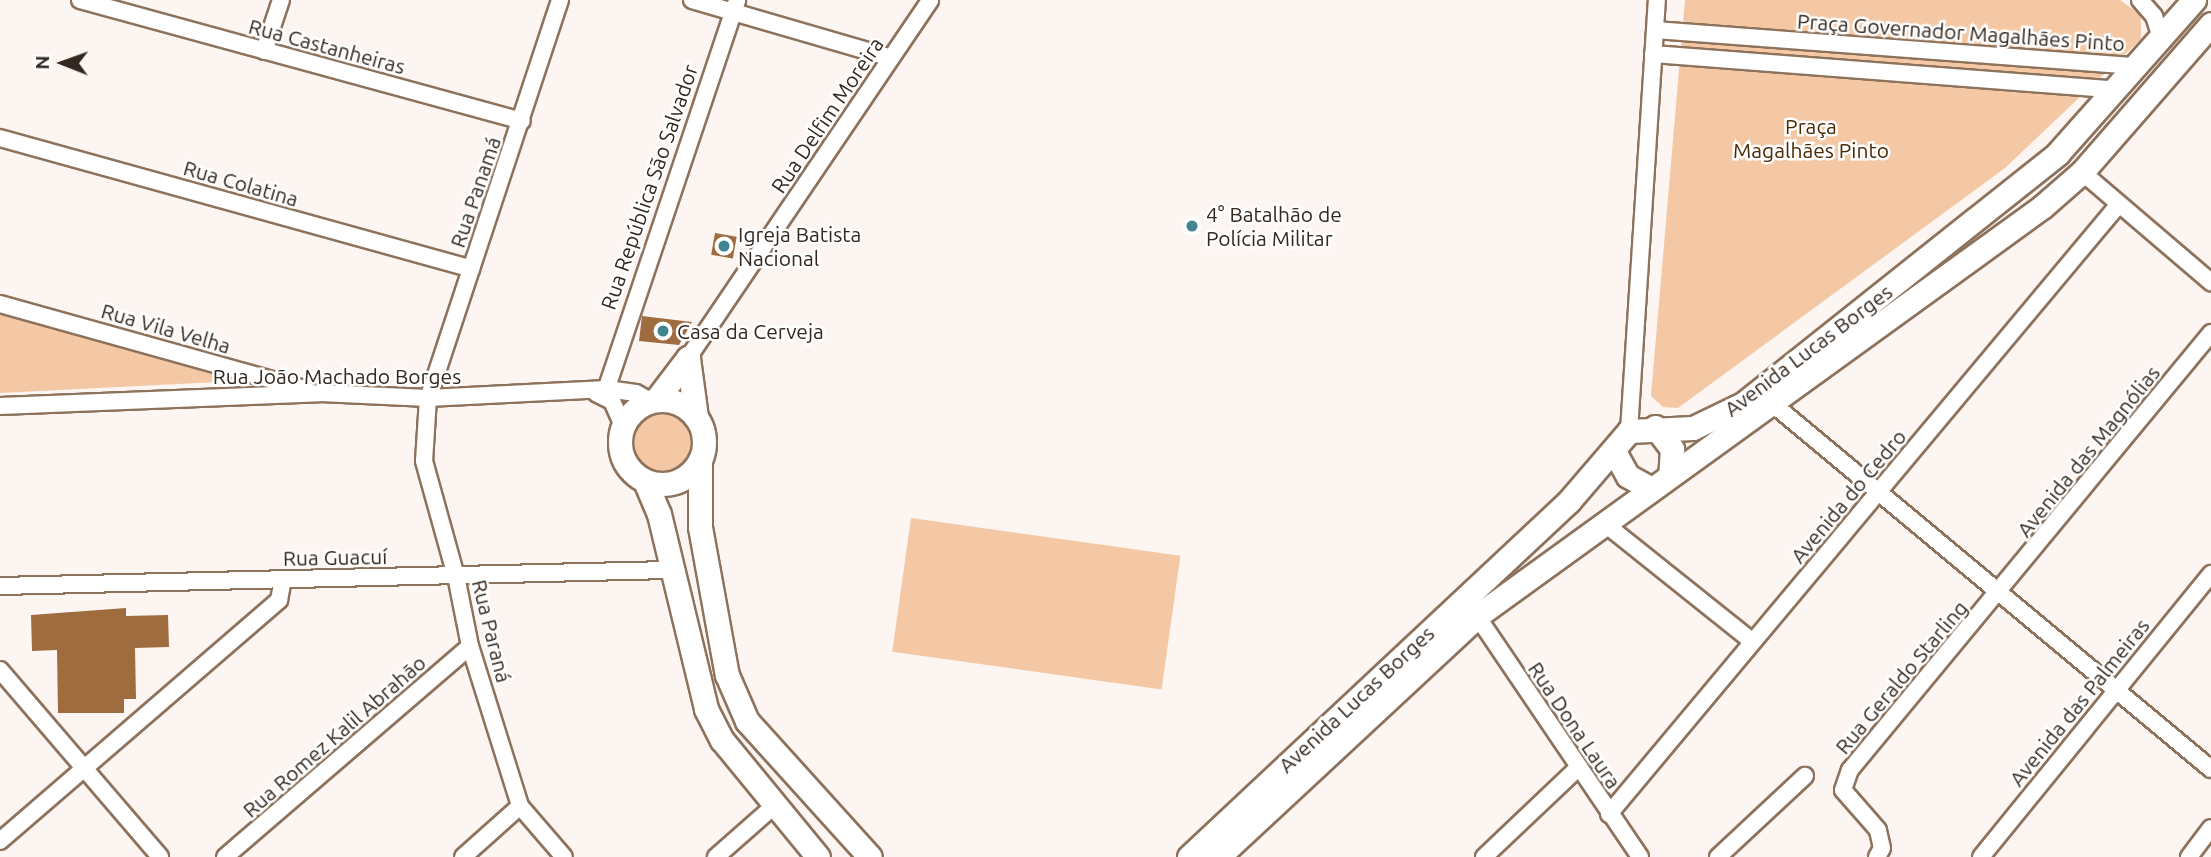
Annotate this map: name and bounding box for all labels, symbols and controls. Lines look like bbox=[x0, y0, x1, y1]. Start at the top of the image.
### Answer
street label: Praça Governador Magalhães Pinto bbox=[1796, 8, 2126, 56]
street label: Rua Castanheiras bbox=[246, 13, 408, 79]
north arrow bbox=[28, 28, 98, 98]
street label: Rua Delfim Moreira bbox=[766, 32, 888, 198]
text: N bbox=[31, 55, 53, 70]
street label: Rua República São Salvador bbox=[595, 61, 703, 313]
park label: Praça Magalhães Pinto bbox=[1733, 113, 1889, 163]
street label: Rua Panamá bbox=[444, 133, 506, 251]
street label: Rua Colatina bbox=[181, 155, 301, 211]
place label: 4° Batalhão de Polícia Militar bbox=[1206, 201, 1342, 251]
marker: 4° Batalhão de Polícia Militar bbox=[1184, 218, 1200, 234]
place label: Igreja Batista Nacional bbox=[738, 221, 861, 271]
marker: Igreja Batista Nacional bbox=[716, 238, 732, 254]
street label: Avenida Lucas Borges bbox=[1719, 279, 1897, 421]
street label: Rua Vila Velha bbox=[98, 298, 234, 358]
place label: Casa da Cerveja bbox=[677, 318, 824, 344]
marker: Casa da Cerveja bbox=[655, 323, 671, 339]
street label: Avenida das Magnólias bbox=[2011, 360, 2165, 542]
street label: Rua João Machado Borges bbox=[213, 363, 461, 389]
street label: Avenida do Cedro bbox=[1785, 424, 1911, 568]
street label: Rua Guacuí bbox=[283, 543, 387, 571]
street label: Rua Paraná bbox=[467, 577, 517, 685]
street label: Rua Geraldo Starling bbox=[1829, 595, 1973, 759]
street label: Avenida das Palmeiras bbox=[2004, 613, 2154, 791]
street label: Avenida Lucas Borges bbox=[1273, 620, 1439, 778]
street label: Rua Romez Kalil Abrahão bbox=[237, 650, 431, 822]
street label: Rua Dona Laura bbox=[1523, 657, 1627, 793]

